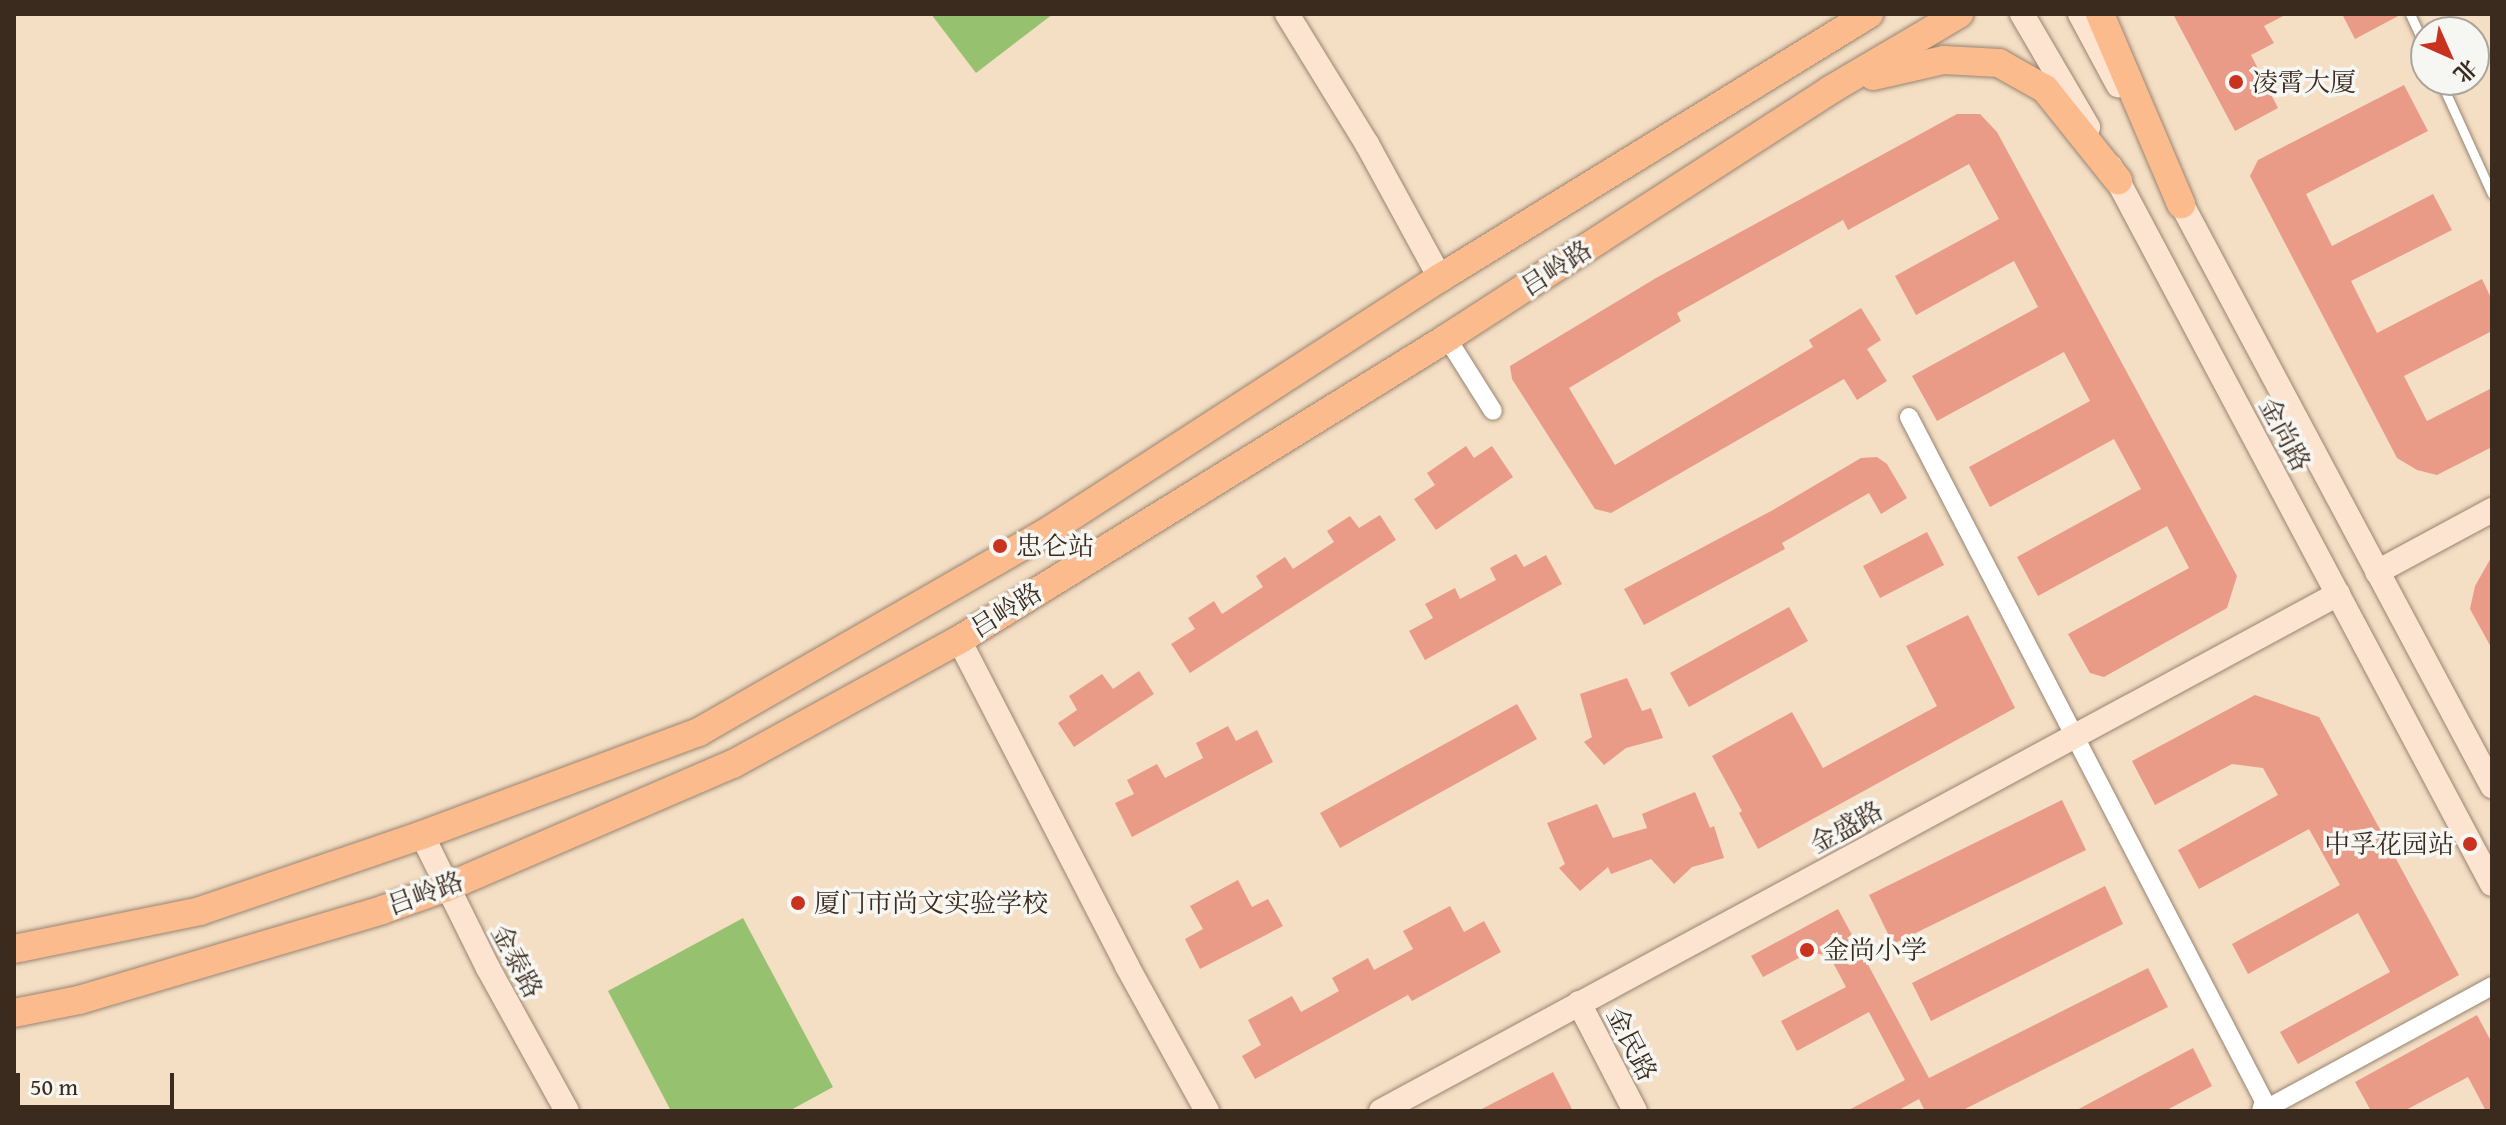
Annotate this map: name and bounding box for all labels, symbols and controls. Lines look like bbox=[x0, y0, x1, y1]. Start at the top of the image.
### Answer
north arrow bbox=[2410, 16, 2490, 96]
text: 北 bbox=[2446, 52, 2485, 91]
place label: 凌霄大厦 bbox=[2252, 66, 2356, 98]
marker: 凌霄大厦 bbox=[2227, 73, 2245, 91]
street label: 吕岭路 bbox=[1515, 234, 1597, 302]
street label: 金尚路 bbox=[2253, 392, 2317, 476]
place label: 忠仑站 bbox=[1016, 530, 1094, 562]
marker: 忠仑站 bbox=[991, 537, 1009, 555]
street label: 吕岭路 bbox=[965, 576, 1047, 644]
street label: 金盛路 bbox=[1804, 794, 1888, 860]
place label: 中孚花园站 bbox=[2324, 828, 2454, 860]
marker: 中孚花园站 bbox=[2461, 835, 2479, 853]
street label: 吕岭路 bbox=[383, 865, 467, 921]
place label: 厦门市尚文实验学校 bbox=[814, 887, 1048, 919]
marker: 厦门市尚文实验学校 bbox=[789, 894, 807, 912]
street label: 金泰路 bbox=[485, 919, 549, 1003]
place label: 金尚小学 bbox=[1823, 934, 1927, 966]
marker: 金尚小学 bbox=[1798, 941, 1816, 959]
street label: 金民路 bbox=[1600, 1002, 1664, 1086]
scale bar bbox=[20, 1057, 178, 1107]
text: 50 m bbox=[30, 1069, 78, 1104]

